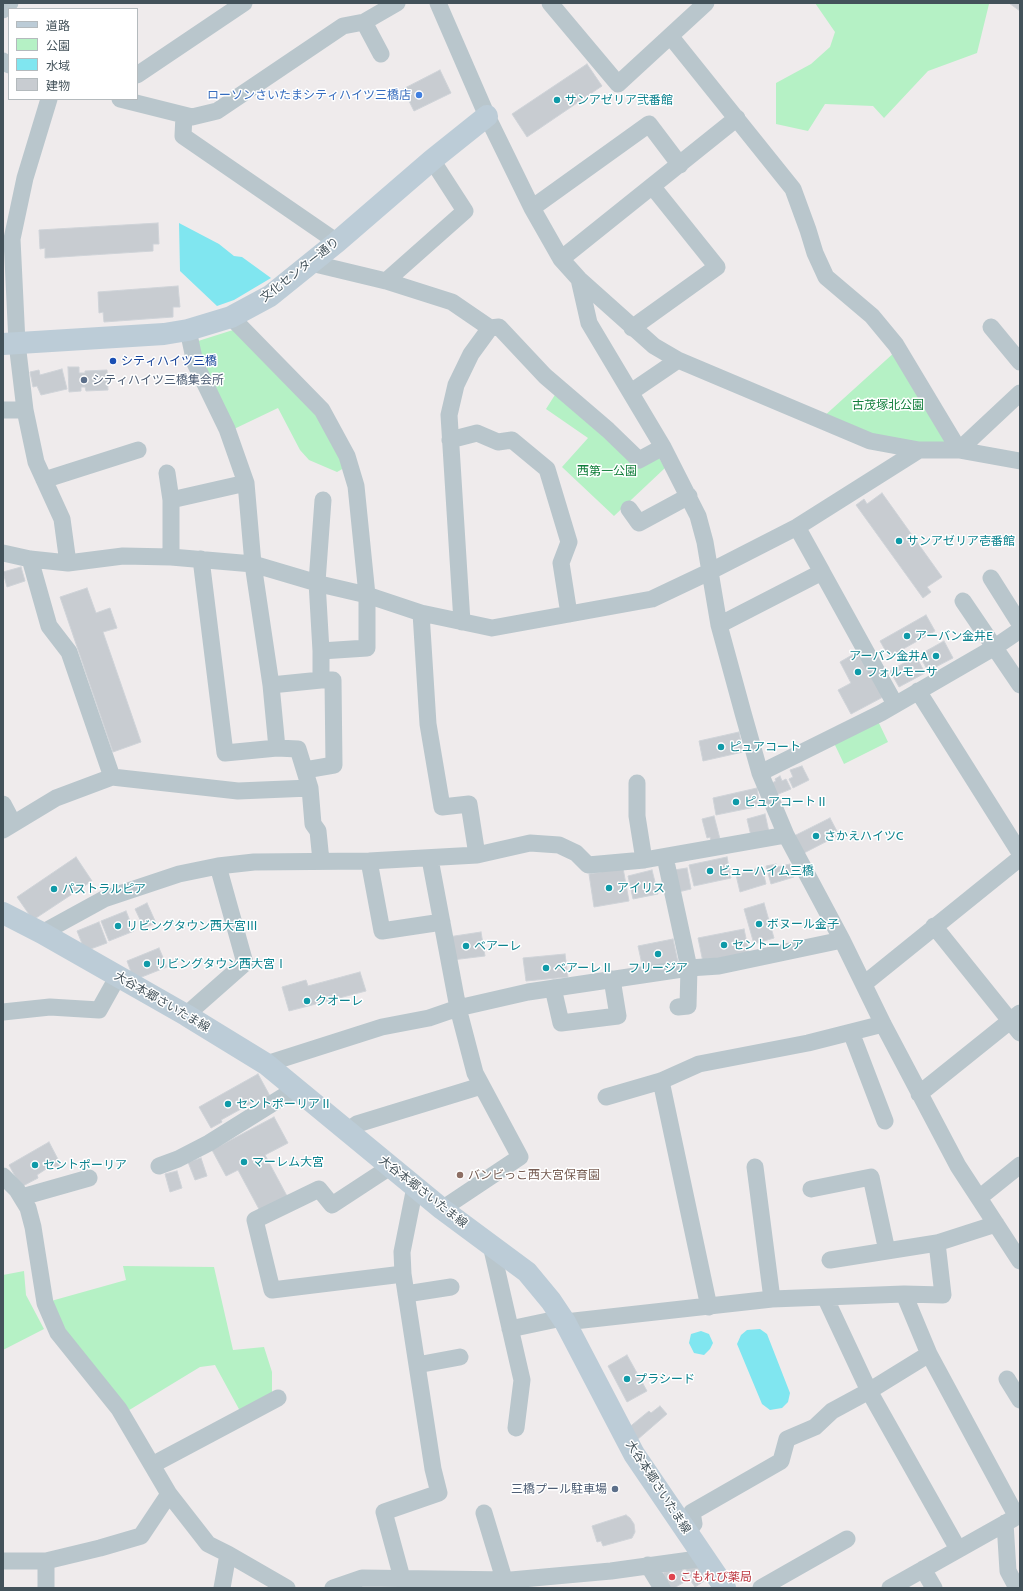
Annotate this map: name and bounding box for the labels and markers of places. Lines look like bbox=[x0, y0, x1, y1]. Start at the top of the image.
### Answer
place label: ローソンさいたまシティハイツ三橋店 bbox=[207, 88, 411, 102]
marker: ローソンさいたまシティハイツ三橋店 bbox=[414, 90, 424, 100]
place label: サンアゼリア弐番館 bbox=[565, 93, 673, 107]
marker: サンアゼリア弐番館 bbox=[552, 95, 562, 105]
place label: シティハイツ三橋 bbox=[121, 354, 217, 368]
marker: シティハイツ三橋 bbox=[108, 356, 118, 366]
place label: シティハイツ三橋集会所 bbox=[92, 373, 224, 387]
marker: シティハイツ三橋集会所 bbox=[79, 375, 89, 385]
place label: サンアゼリア壱番館 bbox=[907, 534, 1015, 548]
marker: サンアゼリア壱番館 bbox=[894, 536, 904, 546]
place label: アーバン金井E bbox=[915, 629, 993, 643]
marker: アーバン金井E bbox=[902, 631, 912, 641]
place label: アーバン金井A bbox=[849, 649, 928, 663]
marker: アーバン金井A bbox=[931, 651, 941, 661]
place label: フォルモーサ bbox=[866, 665, 938, 679]
marker: フォルモーサ bbox=[853, 667, 863, 677]
place label: ピュアコート bbox=[729, 740, 801, 754]
marker: ピュアコート bbox=[716, 742, 726, 752]
place label: ピュアコートⅡ bbox=[744, 795, 828, 809]
marker: ピュアコートⅡ bbox=[731, 797, 741, 807]
place label: さかえハイツC bbox=[824, 829, 903, 843]
marker: さかえハイツC bbox=[811, 831, 821, 841]
place label: ビューハイム三橋 bbox=[718, 864, 814, 878]
marker: ビューハイム三橋 bbox=[705, 866, 715, 876]
place label: アイリス bbox=[617, 881, 665, 895]
place label: パストラルピア bbox=[62, 882, 146, 896]
marker: アイリス bbox=[604, 883, 614, 893]
marker: パストラルピア bbox=[49, 884, 59, 894]
place label: ボヌール金子 bbox=[767, 917, 839, 931]
place label: リビングタウン西大宮Ⅲ bbox=[126, 919, 258, 933]
marker: ボヌール金子 bbox=[754, 919, 764, 929]
marker: リビングタウン西大宮Ⅲ bbox=[113, 921, 123, 931]
place label: セントーレア bbox=[732, 938, 804, 952]
place label: ベアーレ bbox=[474, 939, 521, 953]
marker: セントーレア bbox=[719, 940, 729, 950]
marker: ベアーレ bbox=[461, 941, 471, 951]
marker: フリージア bbox=[653, 949, 663, 959]
place label: リビングタウン西大宮Ⅰ bbox=[155, 957, 287, 971]
marker: リビングタウン西大宮Ⅰ bbox=[142, 959, 152, 969]
place label: ベアーレⅡ bbox=[554, 961, 613, 975]
place label: フリージア bbox=[628, 961, 688, 975]
marker: ベアーレⅡ bbox=[541, 963, 551, 973]
place label: クオーレ bbox=[315, 994, 363, 1008]
marker: クオーレ bbox=[302, 996, 312, 1006]
place label: セントポーリアⅡ bbox=[236, 1097, 332, 1111]
marker: セントポーリアⅡ bbox=[223, 1099, 233, 1109]
place label: マーレム大宮 bbox=[252, 1155, 324, 1169]
marker: マーレム大宮 bbox=[239, 1157, 249, 1167]
place label: セントポーリア bbox=[43, 1158, 127, 1172]
marker: セントポーリア bbox=[30, 1160, 40, 1170]
place label: バンビっこ西大宮保育園 bbox=[468, 1168, 600, 1182]
marker: バンビっこ西大宮保育園 bbox=[455, 1170, 465, 1180]
place label: プラシード bbox=[635, 1372, 695, 1386]
marker: プラシード bbox=[622, 1374, 632, 1384]
place label: 三橋プール駐車場 bbox=[511, 1482, 607, 1496]
marker: 三橋プール駐車場 bbox=[610, 1484, 620, 1494]
place label: こもれび薬局 bbox=[680, 1570, 752, 1584]
marker: こもれび薬局 bbox=[667, 1572, 677, 1582]

